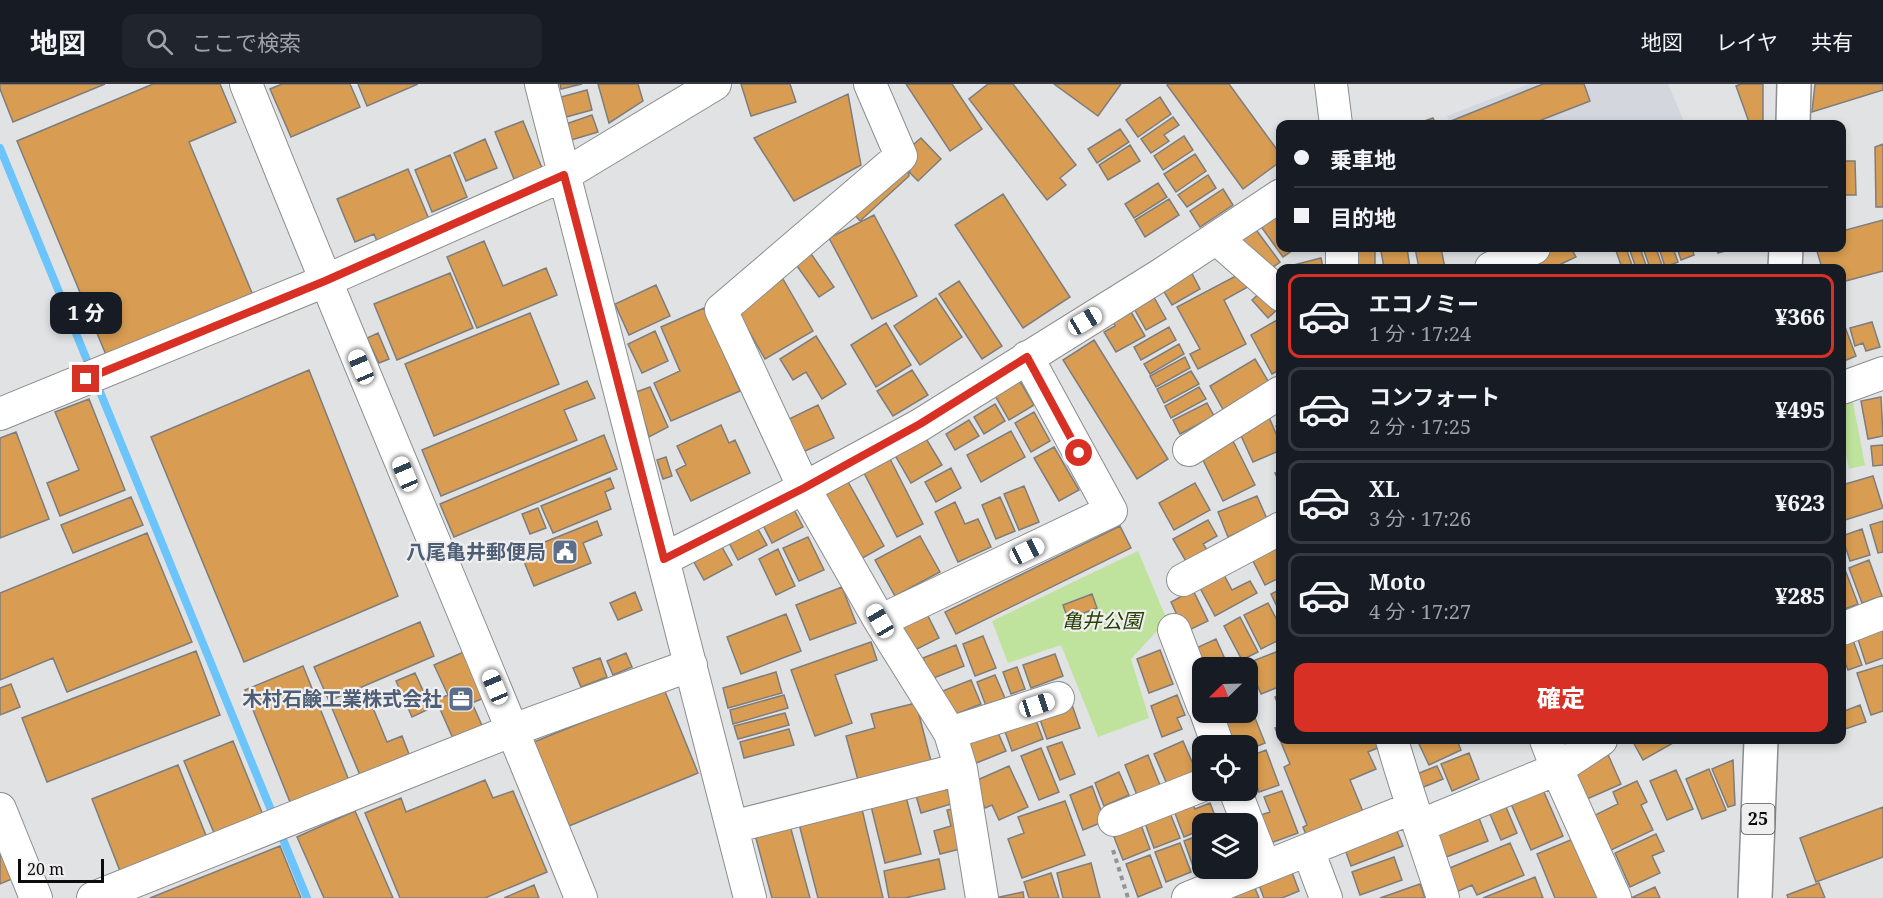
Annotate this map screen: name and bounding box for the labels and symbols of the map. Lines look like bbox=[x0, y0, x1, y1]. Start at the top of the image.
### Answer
callout: 1 分 bbox=[50, 292, 122, 334]
car bbox=[1065, 304, 1105, 338]
car bbox=[346, 347, 376, 387]
route end bbox=[72, 365, 99, 392]
route start bbox=[1065, 439, 1092, 466]
car bbox=[390, 454, 420, 494]
car bbox=[1007, 535, 1047, 567]
public building icon: 八尾亀井郵便局 bbox=[550, 537, 580, 567]
place label: 八尾亀井郵便局 bbox=[406, 538, 546, 565]
car bbox=[863, 601, 897, 641]
park label: 亀井公園 bbox=[1062, 607, 1145, 634]
north arrow bbox=[1192, 657, 1258, 723]
car bbox=[480, 667, 510, 707]
office icon: 木村石鹸工業株式会社 bbox=[446, 684, 476, 714]
place label: 木村石鹸工業株式会社 bbox=[242, 685, 442, 712]
car bbox=[1017, 691, 1057, 719]
road number: 25 bbox=[1742, 804, 1774, 834]
scale bar bbox=[18, 856, 104, 884]

